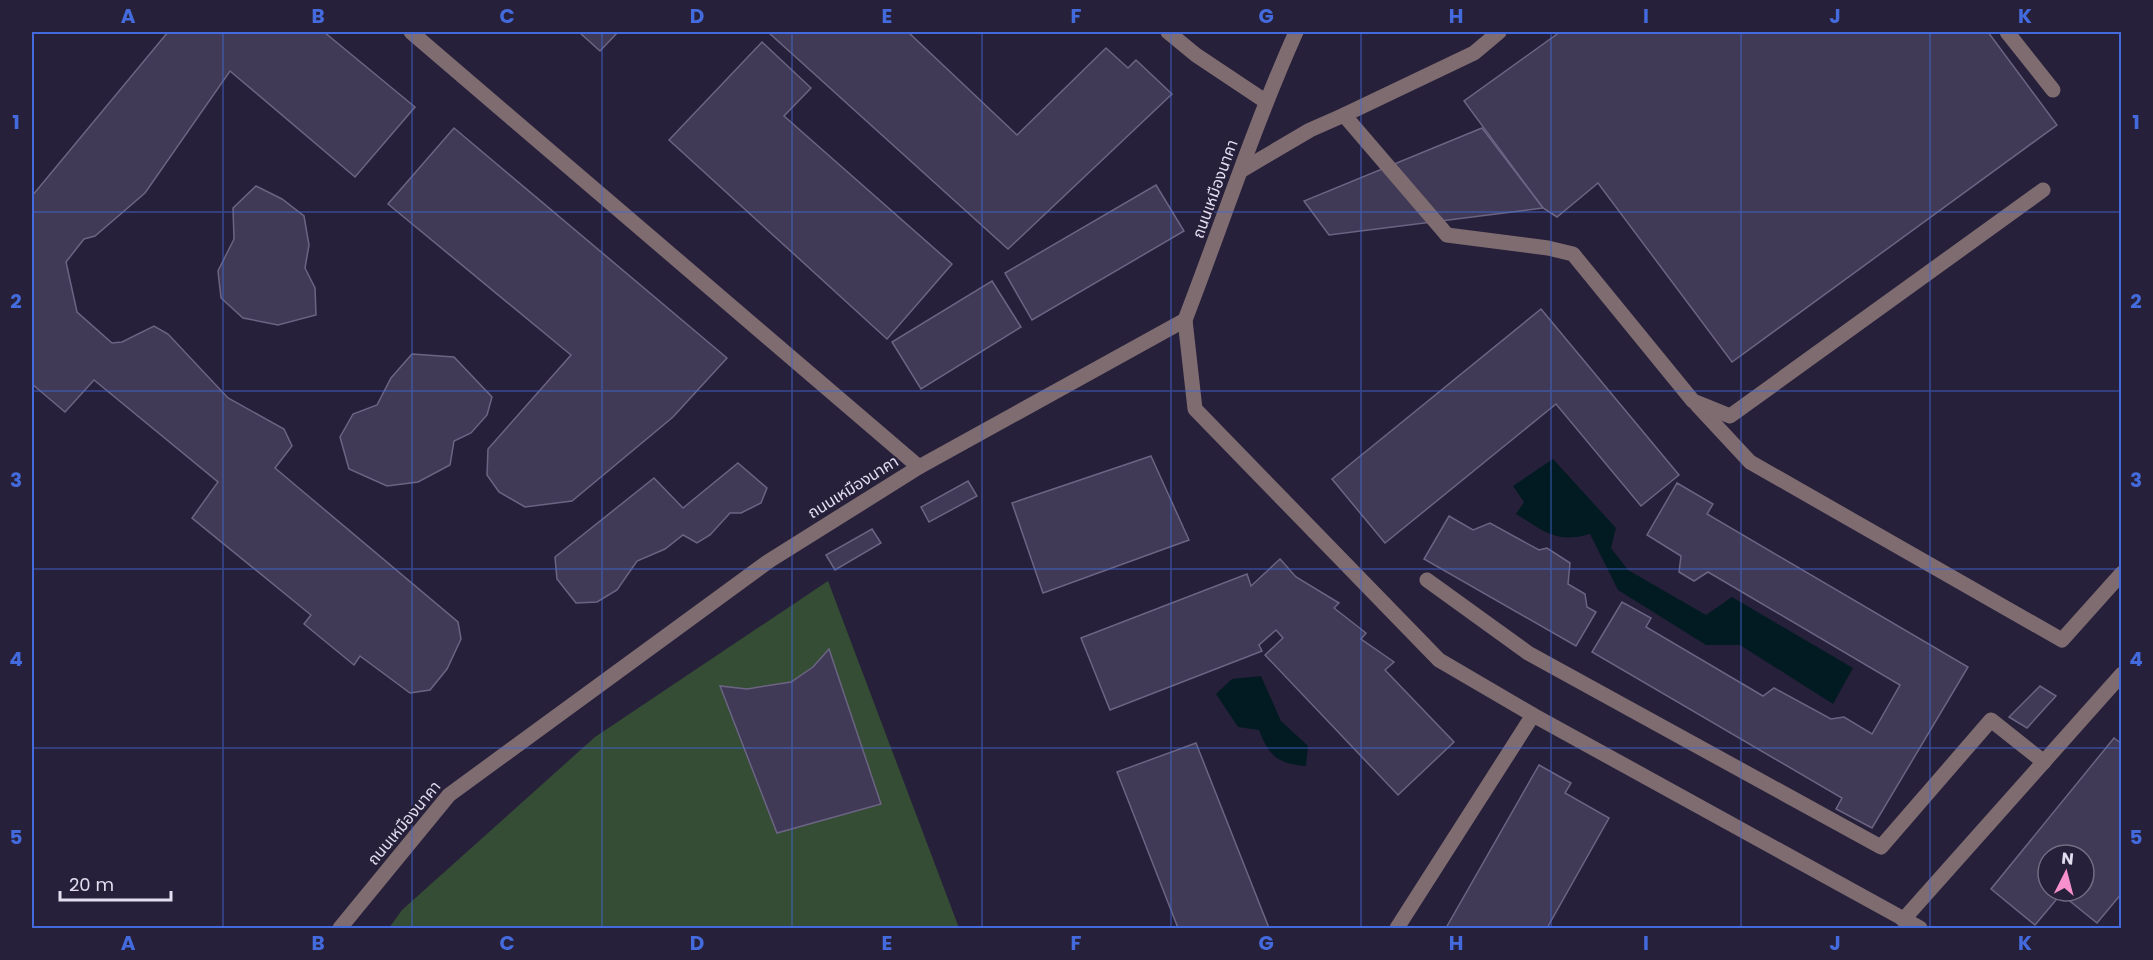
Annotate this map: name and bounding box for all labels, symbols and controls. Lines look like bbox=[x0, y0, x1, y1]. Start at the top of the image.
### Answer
text: A bbox=[121, 2, 136, 30]
text: B bbox=[311, 2, 325, 30]
text: C bbox=[499, 2, 515, 30]
text: D bbox=[690, 2, 704, 30]
text: E bbox=[882, 2, 892, 30]
text: F bbox=[1071, 2, 1082, 30]
text: G bbox=[1258, 2, 1274, 30]
text: H bbox=[1449, 2, 1463, 30]
text: I bbox=[1643, 2, 1649, 30]
text: J bbox=[1829, 2, 1841, 30]
text: K bbox=[2018, 2, 2032, 30]
text: 1 bbox=[12, 108, 20, 136]
text: 1 bbox=[2132, 108, 2140, 136]
street label: ถนนเหมืองนาคา bbox=[1186, 136, 1244, 242]
text: 2 bbox=[10, 287, 22, 315]
text: 2 bbox=[2130, 287, 2142, 315]
street label: ถนนเหมืองนาคา bbox=[803, 450, 903, 524]
text: 3 bbox=[10, 466, 22, 494]
text: 3 bbox=[2130, 466, 2142, 494]
text: 4 bbox=[9, 645, 23, 673]
text: 4 bbox=[2129, 645, 2143, 673]
street label: ถนนเหมืองนาคา bbox=[362, 776, 446, 870]
text: 5 bbox=[10, 823, 23, 851]
text: 5 bbox=[2130, 823, 2143, 851]
north arrow bbox=[2036, 843, 2096, 903]
text: N bbox=[2060, 847, 2075, 871]
scale bar bbox=[60, 864, 171, 902]
text: 20 m bbox=[69, 872, 114, 897]
text: A bbox=[121, 929, 136, 957]
text: B bbox=[311, 929, 325, 957]
text: C bbox=[499, 929, 515, 957]
text: D bbox=[690, 929, 704, 957]
text: E bbox=[882, 929, 892, 957]
text: F bbox=[1071, 929, 1082, 957]
text: G bbox=[1258, 929, 1274, 957]
text: H bbox=[1449, 929, 1463, 957]
text: I bbox=[1643, 929, 1649, 957]
text: J bbox=[1829, 929, 1841, 957]
text: K bbox=[2018, 929, 2032, 957]

